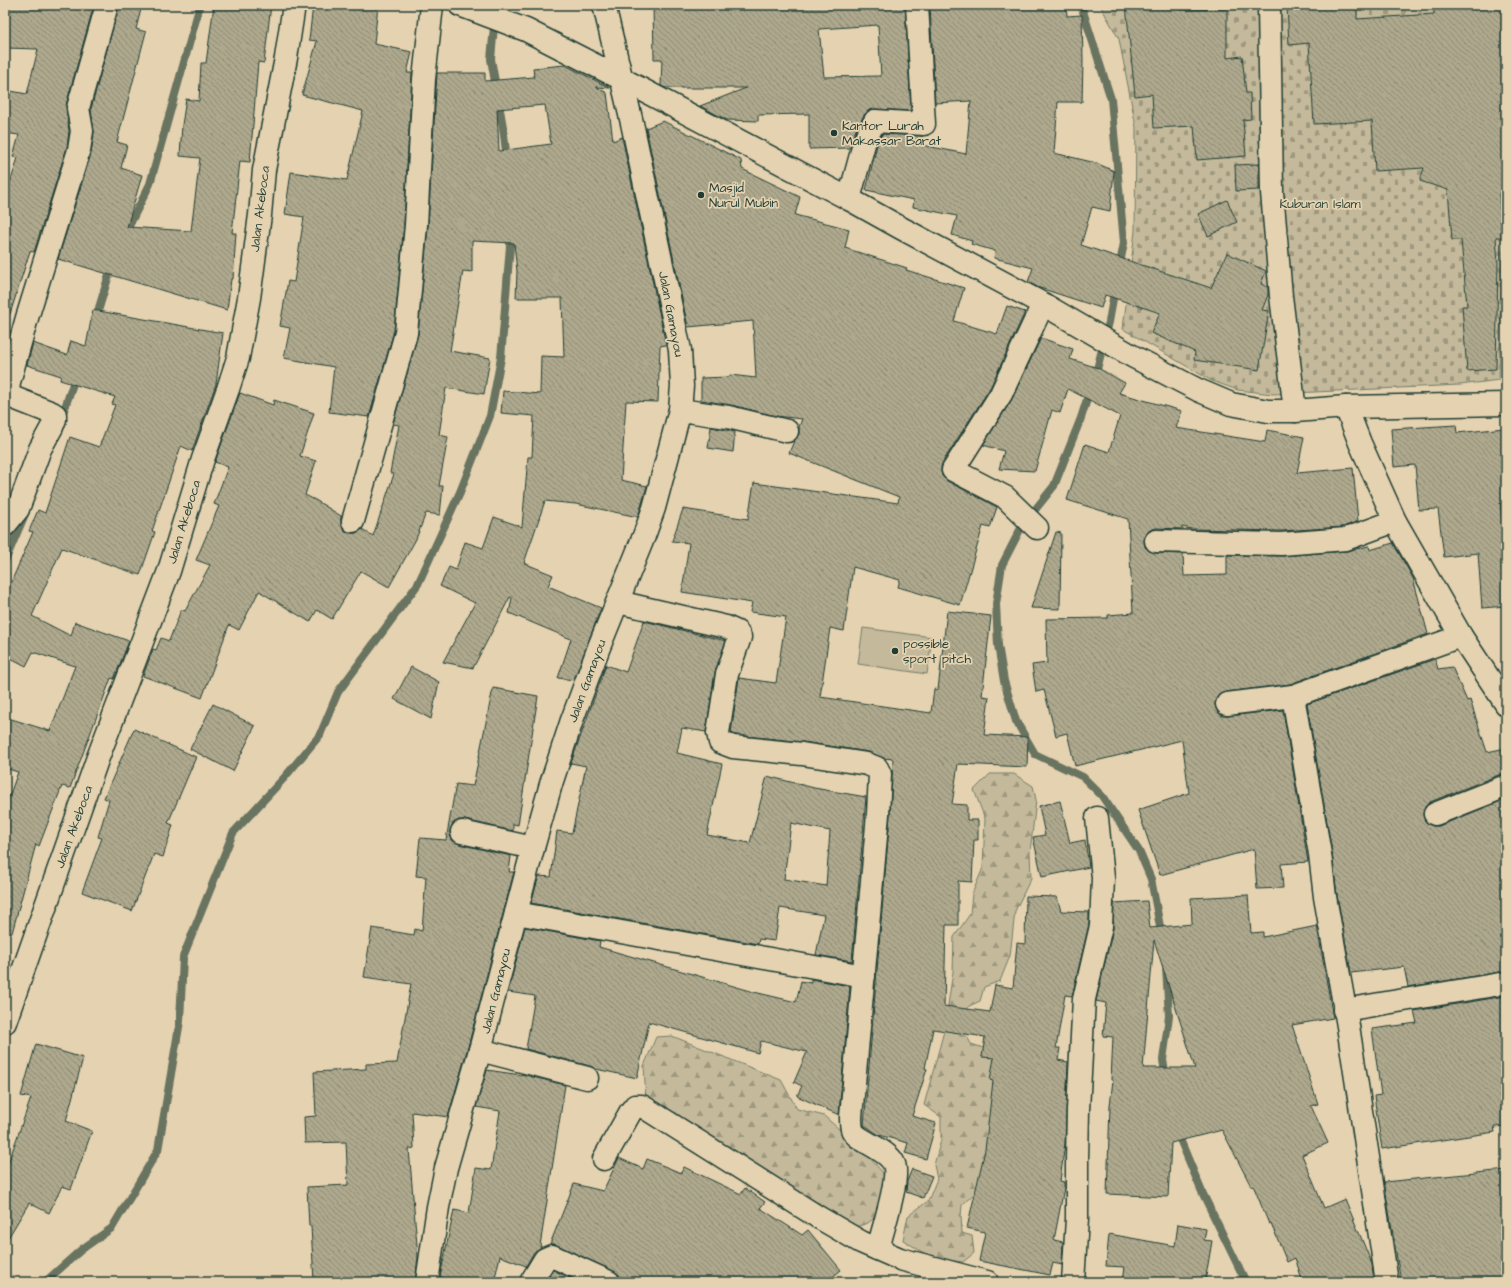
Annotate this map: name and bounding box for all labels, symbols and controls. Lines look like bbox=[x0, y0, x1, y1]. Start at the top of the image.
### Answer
place label: Kantor Lurah Makassar Barat bbox=[842, 117, 942, 150]
marker: Kantor Lurah Makassar Barat bbox=[829, 128, 839, 138]
street label: Jalan Akeboca bbox=[246, 165, 274, 253]
place label: Masjid Nurul Mubin bbox=[709, 179, 778, 212]
marker: Masjid Nurul Mubin bbox=[696, 190, 706, 200]
park label: Kuburan Islam bbox=[1279, 195, 1361, 213]
street label: Jalan Gamayou bbox=[653, 269, 688, 359]
street label: Jalan Akeboca bbox=[163, 478, 205, 566]
place label: possible sport pitch bbox=[903, 635, 971, 668]
street label: Jalan Gamayou bbox=[564, 637, 611, 725]
marker: possible sport pitch bbox=[890, 646, 900, 656]
street label: Jalan Akeboca bbox=[51, 783, 97, 871]
street label: Jalan Gamayou bbox=[477, 946, 516, 1036]

